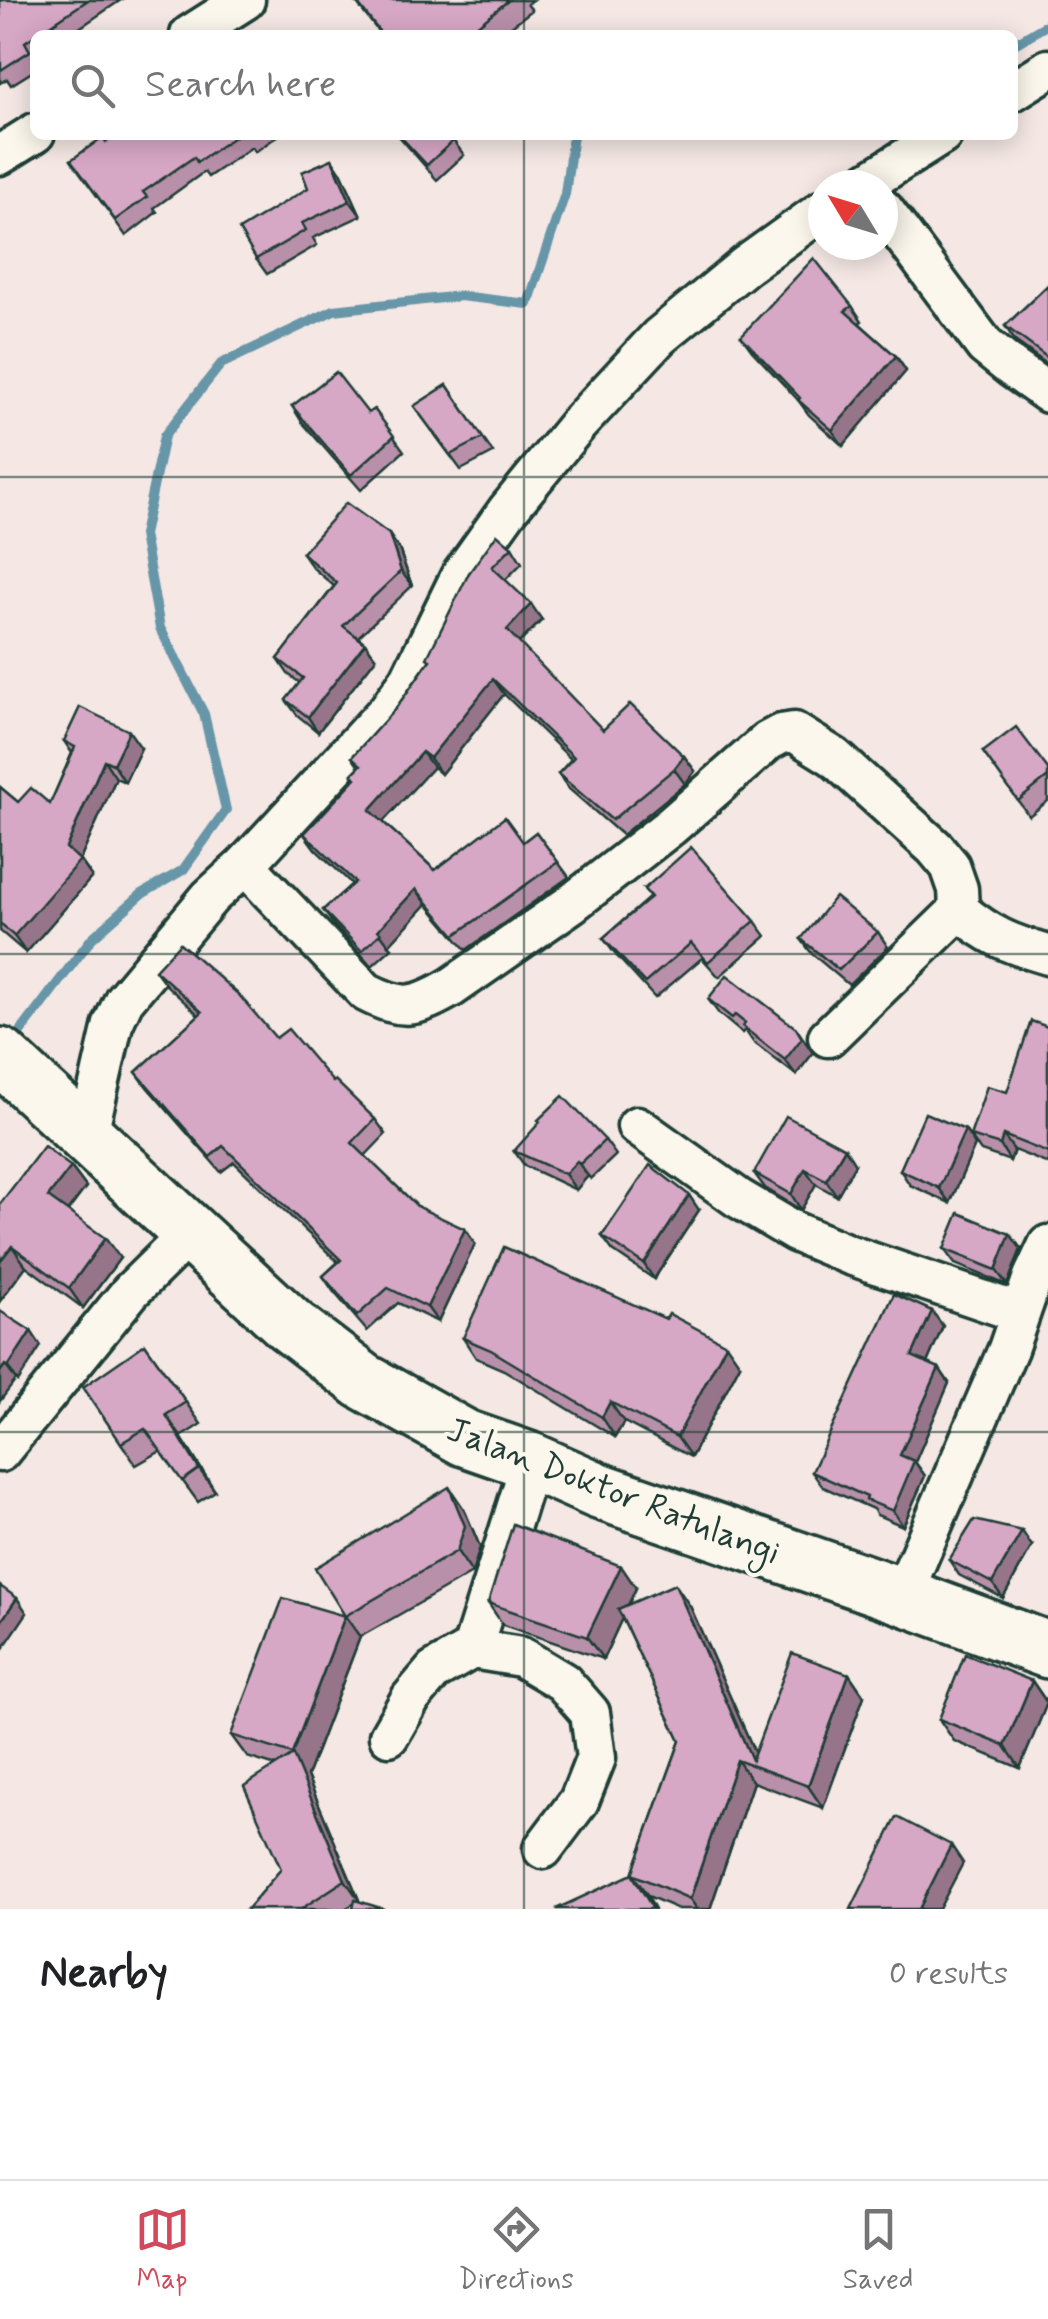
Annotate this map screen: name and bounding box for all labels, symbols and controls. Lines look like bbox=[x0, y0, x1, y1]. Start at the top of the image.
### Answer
search box bbox=[30, 30, 1018, 140]
icon: search bbox=[65, 58, 120, 113]
text: Search here bbox=[145, 61, 336, 110]
north arrow bbox=[808, 170, 898, 260]
street label: Jalan Doktor Ratulangi bbox=[439, 1407, 786, 1579]
text: Nearby bbox=[40, 1947, 168, 2002]
text: 0 results bbox=[889, 1953, 1008, 1995]
tab: Map bbox=[135, 2202, 190, 2299]
tab: Directions bbox=[459, 2202, 574, 2299]
tab: Saved bbox=[843, 2202, 913, 2299]

